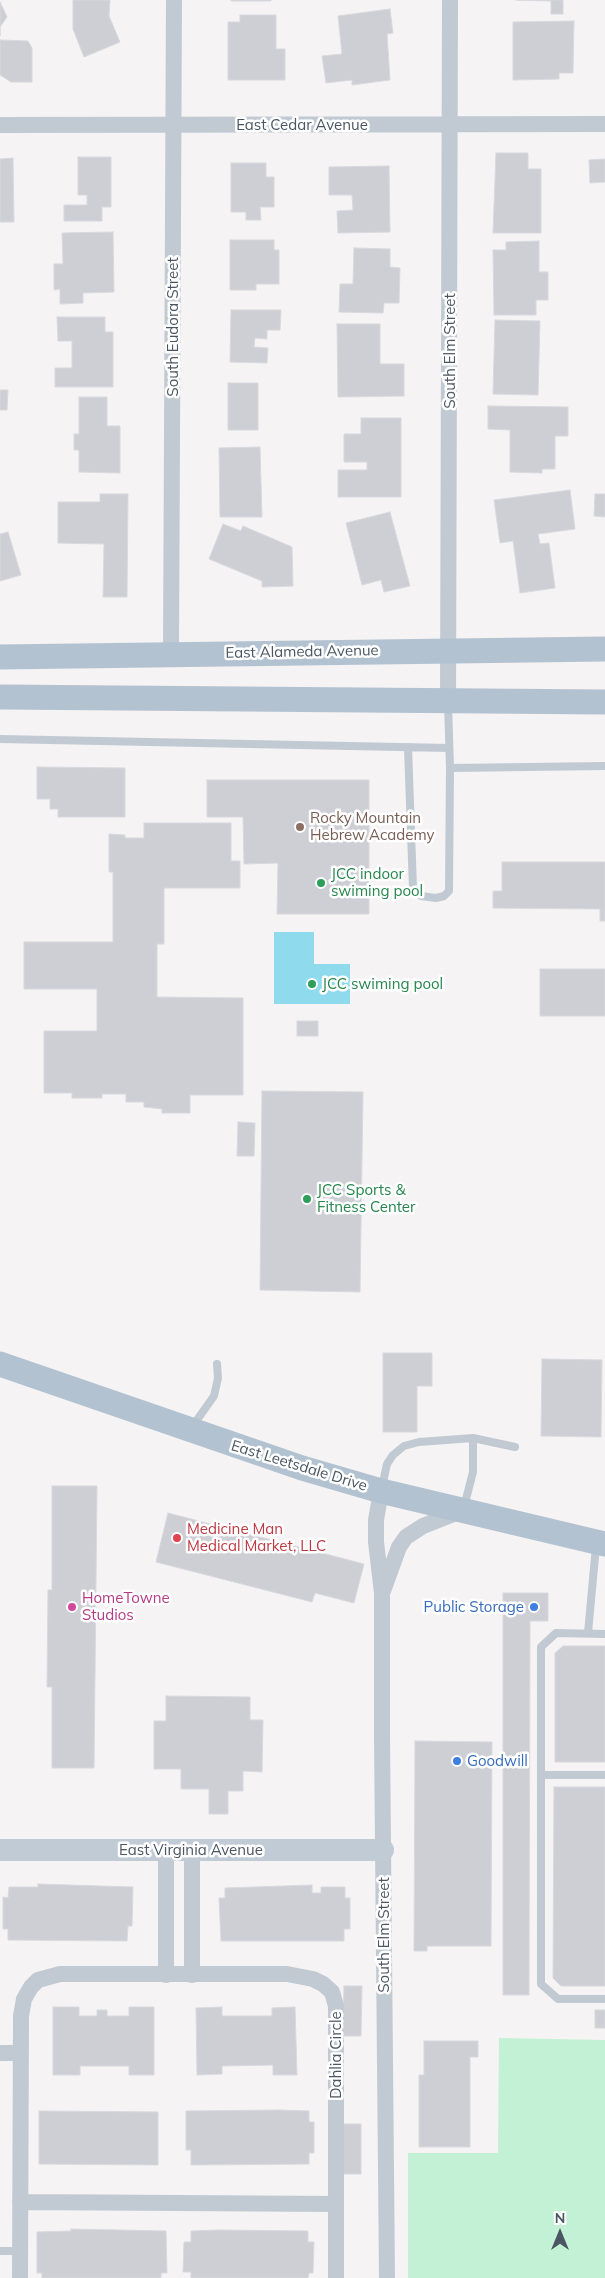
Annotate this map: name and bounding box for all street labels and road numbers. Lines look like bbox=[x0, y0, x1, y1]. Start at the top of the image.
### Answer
street label: East Cedar Avenue bbox=[236, 116, 368, 134]
street label: South Eudora Street bbox=[164, 257, 182, 397]
street label: South Elm Street bbox=[441, 293, 459, 409]
street label: East Alameda Avenue bbox=[225, 642, 379, 662]
street label: East Leetsdale Drive bbox=[229, 1437, 369, 1495]
street label: East Virginia Avenue bbox=[119, 1841, 263, 1859]
street label: South Elm Street bbox=[375, 1877, 393, 1993]
street label: Dahlia Circle bbox=[327, 2011, 345, 2099]

